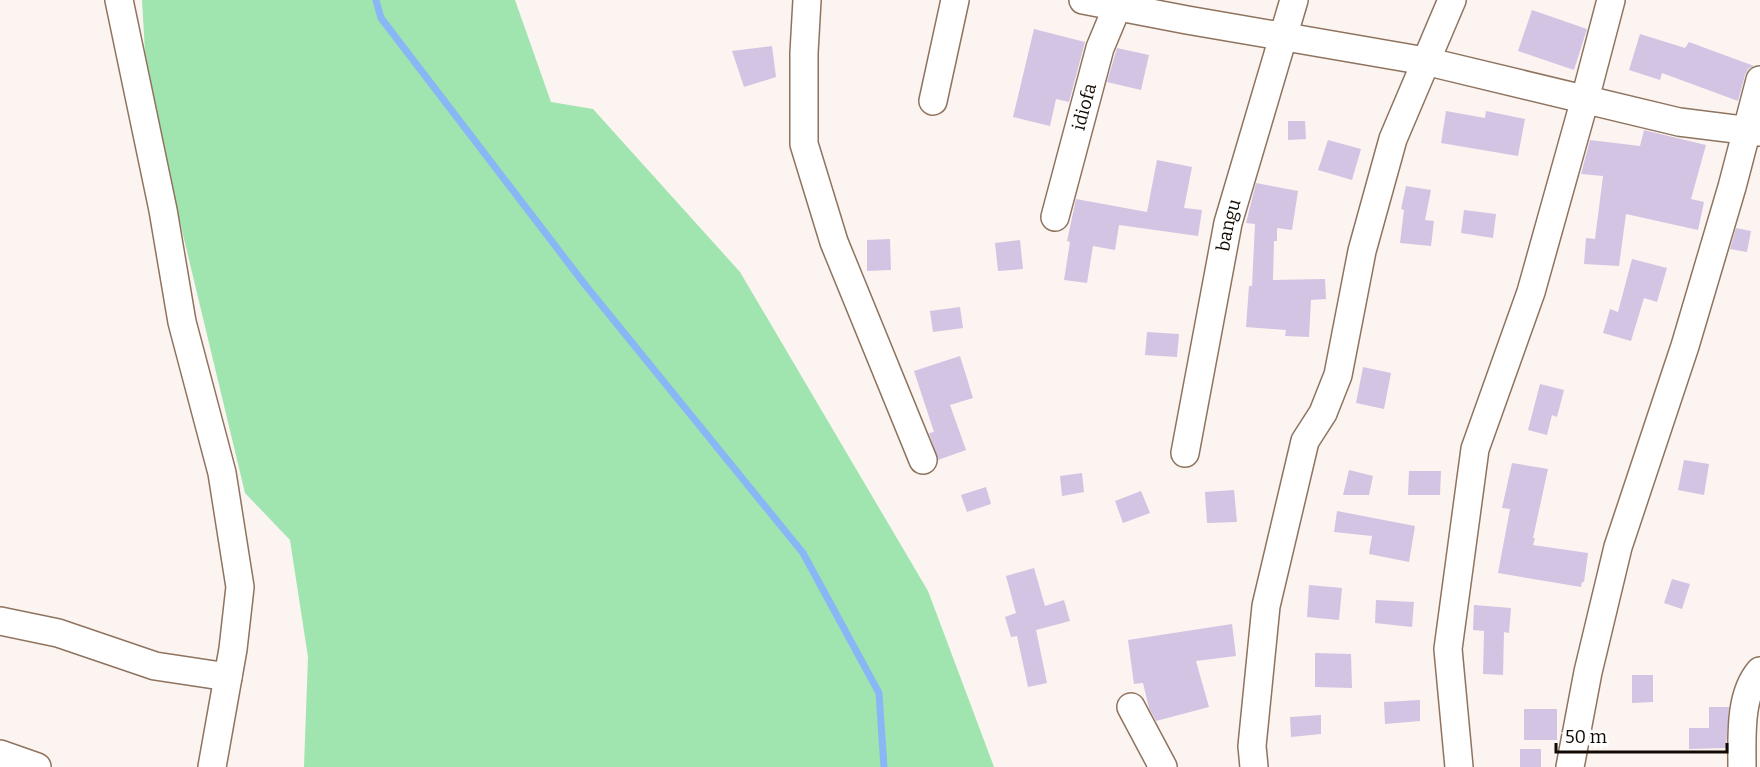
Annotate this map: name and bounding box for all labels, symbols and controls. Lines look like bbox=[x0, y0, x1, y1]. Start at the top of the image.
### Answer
street label: idiofa bbox=[1068, 81, 1101, 133]
street label: bangu bbox=[1212, 196, 1245, 253]
scale bar bbox=[1556, 716, 1727, 754]
text: 50 m bbox=[1565, 726, 1607, 748]

